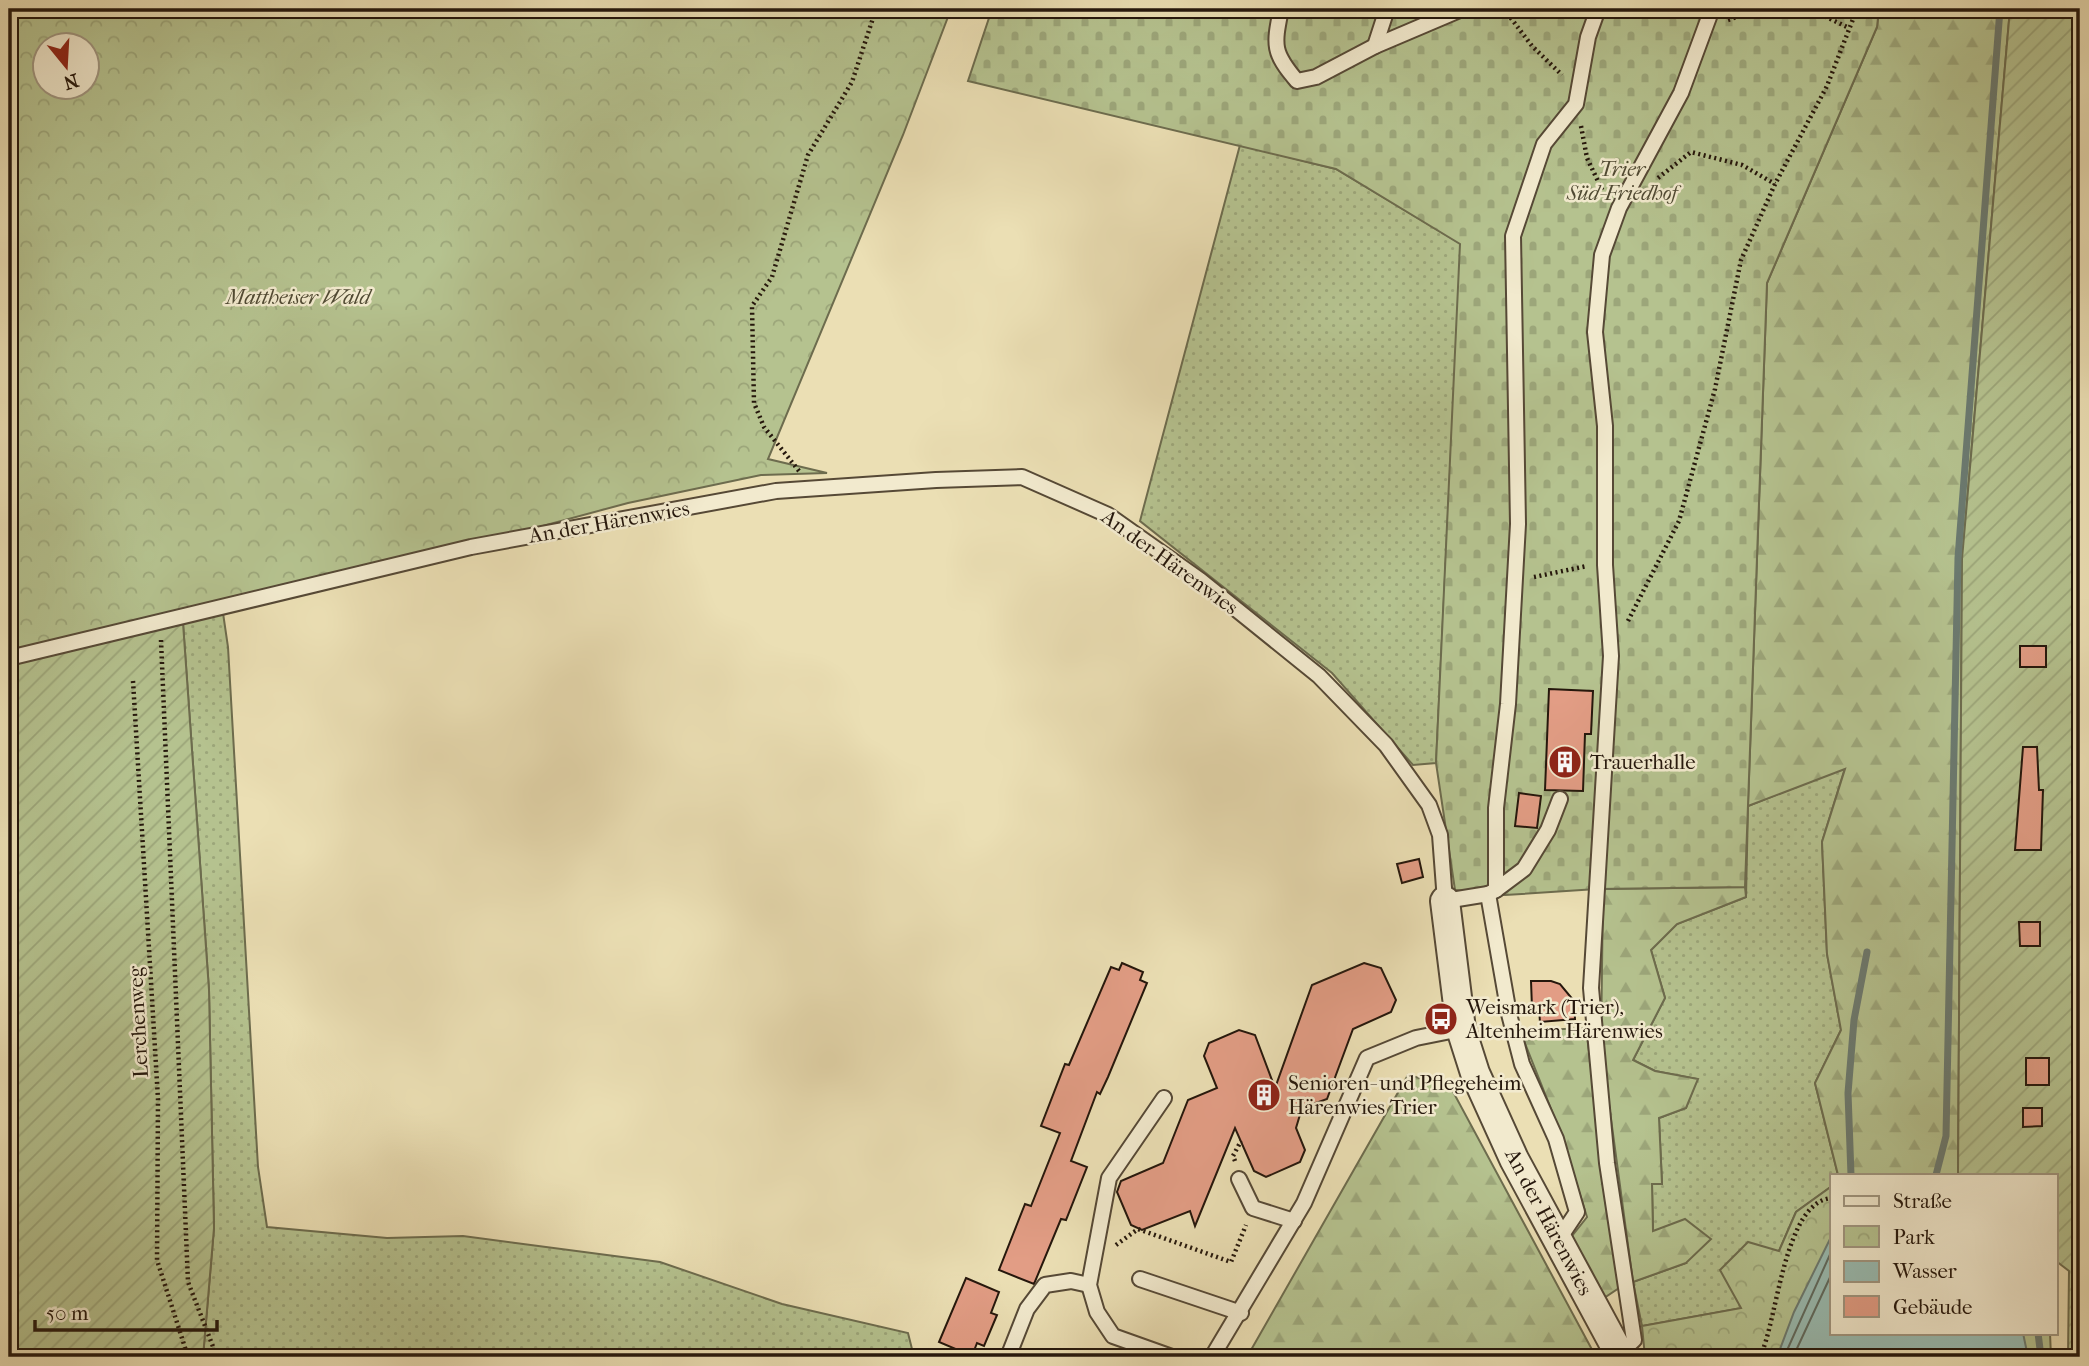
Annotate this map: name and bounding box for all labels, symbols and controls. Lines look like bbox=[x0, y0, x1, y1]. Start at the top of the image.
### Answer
north arrow bbox=[32, 32, 102, 102]
text: N bbox=[60, 69, 81, 94]
park label: Trier Süd-Friedhof bbox=[1566, 157, 1682, 205]
park label: Mattheiser Wald bbox=[224, 285, 372, 309]
street label: An der Härenwies bbox=[526, 496, 691, 548]
street label: An der Härenwies bbox=[1096, 504, 1243, 620]
building icon: Trauerhalle bbox=[1546, 743, 1584, 781]
place label: Trauerhalle bbox=[1590, 750, 1696, 774]
street label: Lerchenweg bbox=[123, 965, 153, 1078]
place label: Weismark (Trier), Altenheim Härenwies bbox=[1465, 995, 1663, 1043]
bus stop icon: Weismark (Trier), Altenheim Härenwies bbox=[1422, 1000, 1460, 1038]
place label: Senioren- und Pflegeheim Härenwies Trier bbox=[1288, 1071, 1522, 1119]
building icon: Senioren- und Pflegeheim Härenwies Trier bbox=[1245, 1076, 1283, 1114]
street label: An der Härenwies bbox=[1500, 1144, 1598, 1300]
legend bbox=[1830, 1174, 2058, 1334]
text: Straße bbox=[1893, 1189, 1952, 1213]
text: Park bbox=[1893, 1225, 1935, 1249]
text: Wasser bbox=[1892, 1259, 1957, 1283]
scale bar bbox=[35, 1289, 217, 1333]
text: Gebäude bbox=[1893, 1295, 1973, 1319]
text: 50 m bbox=[46, 1301, 89, 1325]

